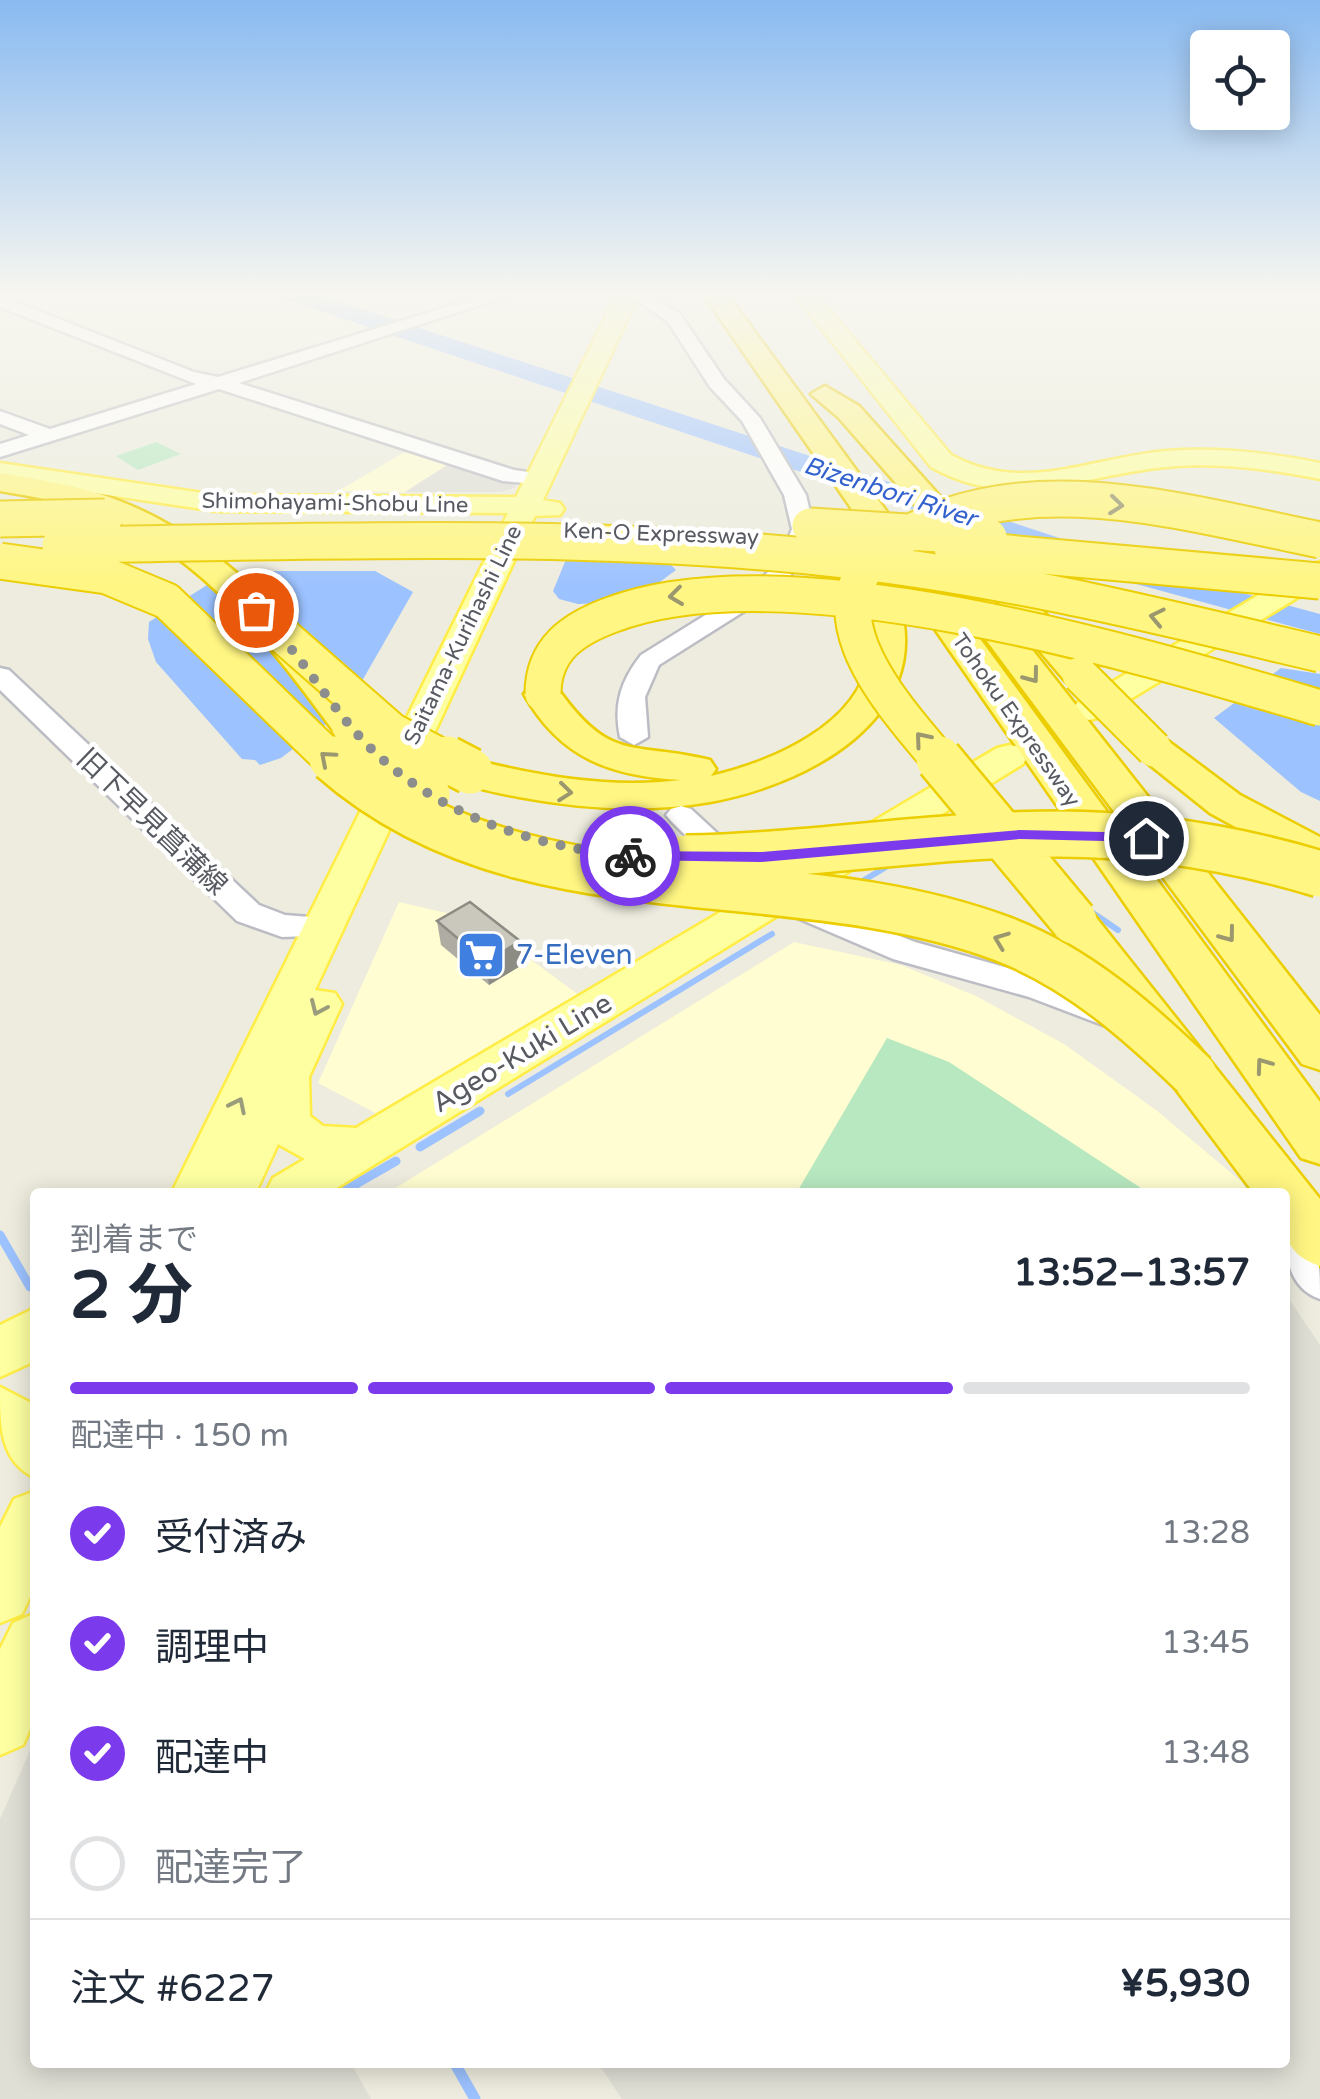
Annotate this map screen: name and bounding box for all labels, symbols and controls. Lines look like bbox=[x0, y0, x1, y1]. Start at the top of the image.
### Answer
map controls bbox=[1190, 30, 1290, 130]
button: locate bbox=[1190, 30, 1290, 130]
water label: Bizenbori River bbox=[800, 450, 983, 535]
street label: Shimohayami-Shobu Line bbox=[201, 488, 469, 518]
one-way arrow bbox=[1109, 494, 1125, 515]
street label: Ken-O Expressway bbox=[563, 518, 759, 550]
street label: Saitama-Kurihashi Line bbox=[399, 521, 527, 749]
pin bbox=[214, 568, 299, 653]
icon: bag bbox=[229, 583, 284, 638]
one-way arrow bbox=[667, 585, 684, 606]
one-way arrow bbox=[1149, 608, 1166, 629]
street label: Tohoku Expressway bbox=[946, 628, 1086, 812]
one-way arrow bbox=[1020, 665, 1038, 683]
one-way arrow bbox=[916, 732, 934, 750]
street label: 旧下早見菖蒲線 bbox=[70, 742, 234, 902]
one-way arrow bbox=[320, 752, 338, 770]
one-way arrow bbox=[558, 781, 574, 803]
pin bbox=[1104, 796, 1189, 881]
courier bbox=[580, 806, 680, 906]
icon: home bbox=[1119, 811, 1174, 866]
icon: bike bbox=[603, 829, 658, 884]
one-way arrow bbox=[1217, 924, 1234, 942]
supermarket icon: 7-Eleven bbox=[455, 929, 507, 981]
one-way arrow bbox=[994, 931, 1011, 952]
place label: 7-Eleven bbox=[516, 938, 633, 972]
street label: Ageo-Kuki Line bbox=[426, 986, 618, 1120]
one-way arrow bbox=[310, 998, 330, 1016]
one-way arrow bbox=[1257, 1058, 1274, 1076]
one-way arrow bbox=[225, 1097, 245, 1115]
text: 到着まで bbox=[70, 1221, 198, 1259]
text: 13:52–13:57 bbox=[1013, 1250, 1250, 1296]
text: 2 分 bbox=[70, 1257, 193, 1336]
text: 配達中 · 150 m bbox=[70, 1417, 289, 1455]
icon: check bbox=[70, 1506, 125, 1561]
text: 13:28 bbox=[1161, 1514, 1250, 1552]
text: 受付済み bbox=[155, 1515, 307, 1561]
icon: check bbox=[70, 1616, 125, 1671]
text: 13:45 bbox=[1161, 1624, 1250, 1662]
text: 調理中 bbox=[155, 1625, 269, 1671]
icon: check bbox=[70, 1726, 125, 1781]
text: 13:48 bbox=[1161, 1734, 1250, 1772]
text: 配達中 bbox=[155, 1735, 269, 1781]
text: 配達完了 bbox=[155, 1845, 307, 1891]
text: ¥5,930 bbox=[1120, 1961, 1250, 2007]
text: 注文 #6227 bbox=[70, 1966, 275, 2012]

